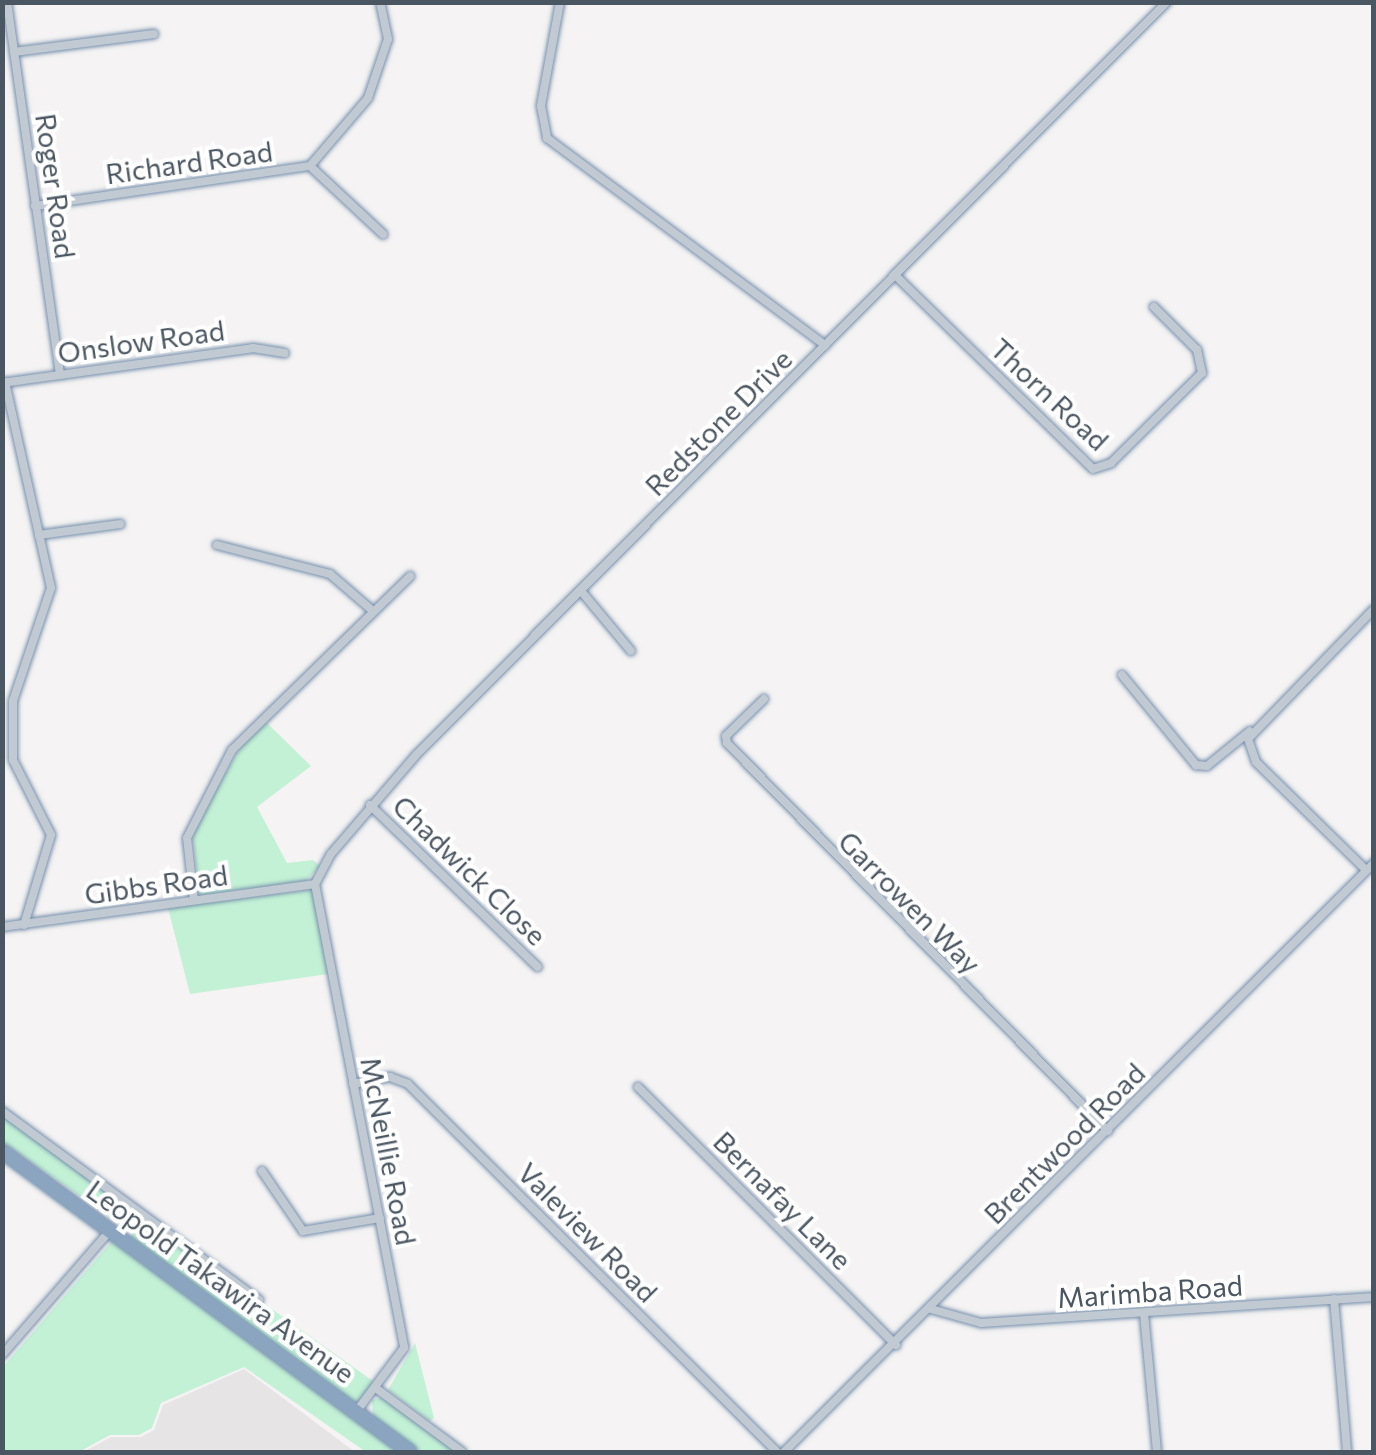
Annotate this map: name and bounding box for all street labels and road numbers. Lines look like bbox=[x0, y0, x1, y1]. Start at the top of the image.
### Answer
street label: Roger Road bbox=[29, 111, 83, 261]
street label: Richard Road bbox=[103, 134, 275, 190]
street label: Onslow Road bbox=[55, 313, 227, 369]
street label: Thorn Road bbox=[984, 331, 1116, 457]
street label: Redstone Drive bbox=[638, 342, 798, 502]
street label: Chadwick Close bbox=[386, 788, 554, 952]
street label: Garrowen Way bbox=[832, 824, 988, 980]
street label: Gibbs Road bbox=[82, 857, 230, 911]
street label: McNeillie Road bbox=[354, 1054, 424, 1248]
street label: Brentwood Road bbox=[977, 1056, 1151, 1230]
street label: Bernafay Lane bbox=[707, 1124, 859, 1276]
street label: Valeview Road bbox=[511, 1155, 665, 1309]
street label: Leopold Takawira Avenue bbox=[80, 1172, 362, 1390]
street label: Marimba Road bbox=[1056, 1268, 1244, 1314]

